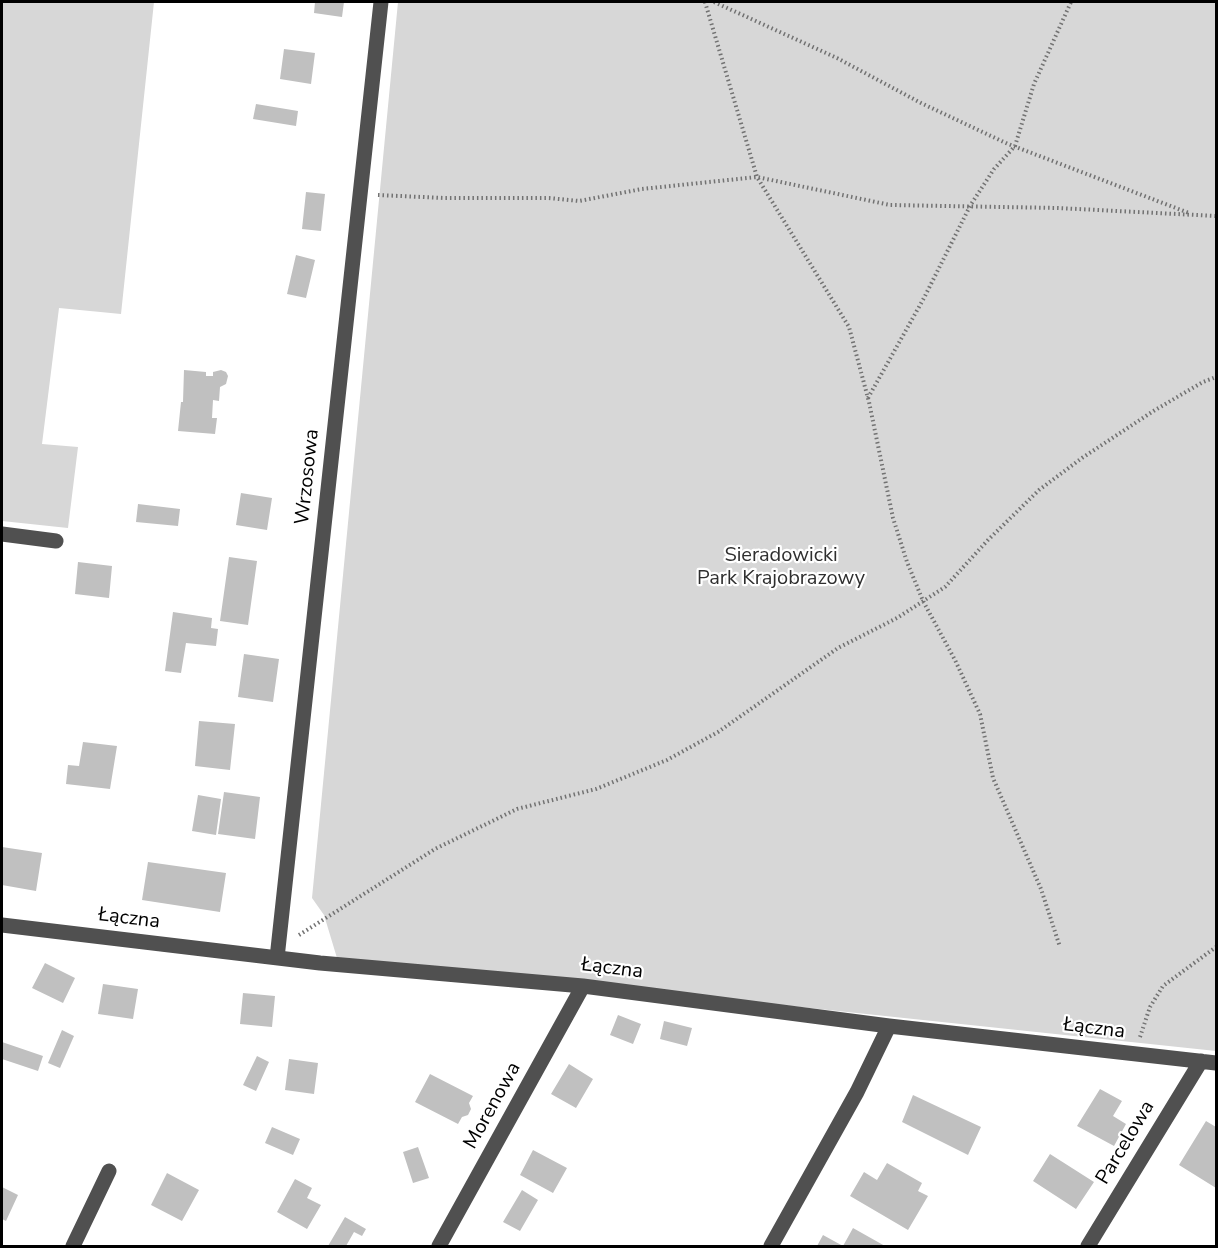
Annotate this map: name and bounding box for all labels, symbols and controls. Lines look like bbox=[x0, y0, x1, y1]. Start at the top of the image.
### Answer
street label: Wrzosowa bbox=[291, 428, 325, 526]
park label: Sieradowicki Park Krajobrazowy bbox=[697, 544, 865, 591]
street label: Łączna bbox=[97, 903, 161, 935]
street label: Łączna bbox=[580, 953, 644, 985]
street label: Łączna bbox=[1062, 1013, 1126, 1045]
street label: Morenowa bbox=[459, 1058, 527, 1154]
street label: Parcelowa bbox=[1092, 1097, 1160, 1189]

